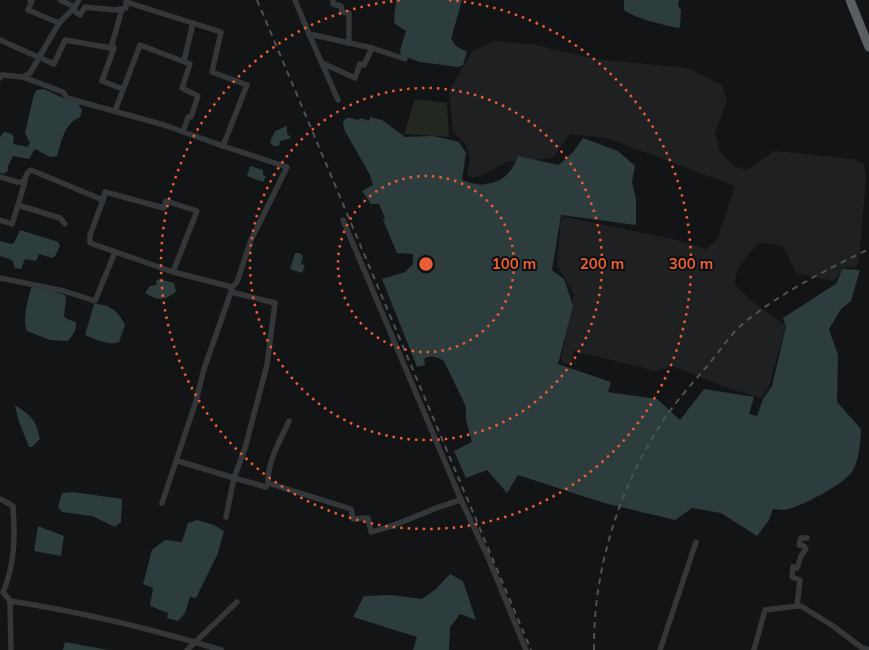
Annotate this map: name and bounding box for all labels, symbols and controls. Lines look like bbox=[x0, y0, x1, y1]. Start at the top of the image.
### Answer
text: 100 m bbox=[492, 254, 536, 273]
text: 200 m bbox=[580, 254, 624, 273]
text: 300 m bbox=[669, 254, 713, 273]
centre of rings bbox=[417, 255, 435, 273]

